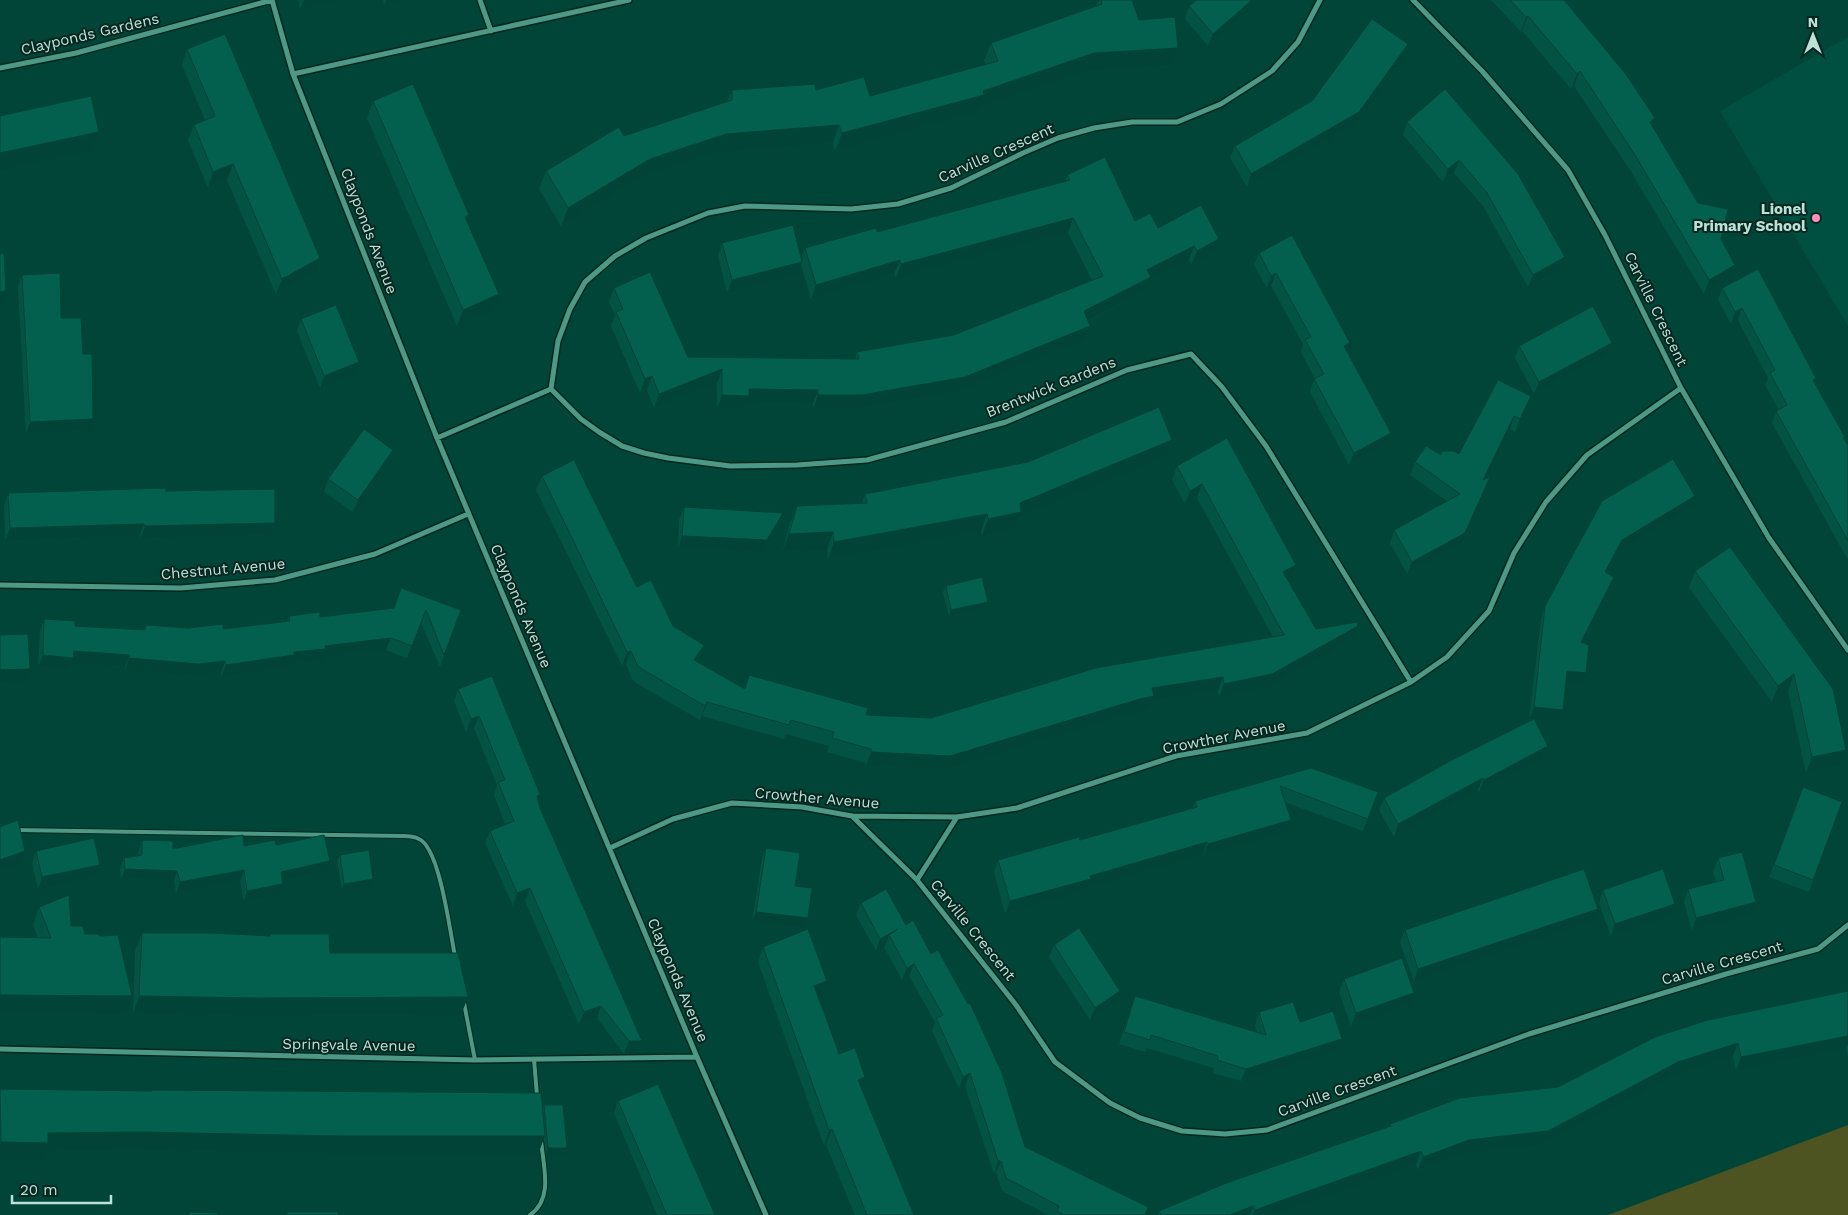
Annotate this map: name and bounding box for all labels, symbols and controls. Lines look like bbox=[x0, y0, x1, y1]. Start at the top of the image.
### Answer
street label: Clayponds Gardens bbox=[19, 9, 161, 59]
north arrow bbox=[1788, 10, 1838, 60]
text: N bbox=[1808, 14, 1818, 30]
street label: Carville Crescent bbox=[935, 119, 1057, 187]
street label: Clayponds Avenue bbox=[337, 166, 401, 296]
place label: Lionel Primary School bbox=[1693, 200, 1806, 235]
marker: Lionel Primary School bbox=[1810, 212, 1822, 224]
street label: Carville Crescent bbox=[1621, 249, 1692, 370]
street label: Brentwick Gardens bbox=[983, 353, 1119, 421]
street label: Clayponds Avenue bbox=[487, 541, 555, 671]
street label: Chestnut Avenue bbox=[160, 555, 286, 583]
street label: Crowther Avenue bbox=[1161, 716, 1287, 758]
street label: Crowther Avenue bbox=[754, 784, 880, 812]
street label: Carville Crescent bbox=[927, 876, 1020, 985]
street label: Clayponds Avenue bbox=[644, 915, 712, 1045]
street label: Carville Crescent bbox=[1659, 937, 1785, 989]
street label: Springvale Avenue bbox=[282, 1035, 416, 1055]
street label: Carville Crescent bbox=[1275, 1061, 1399, 1121]
scale bar bbox=[12, 1172, 111, 1204]
text: 20 m bbox=[20, 1181, 58, 1199]

